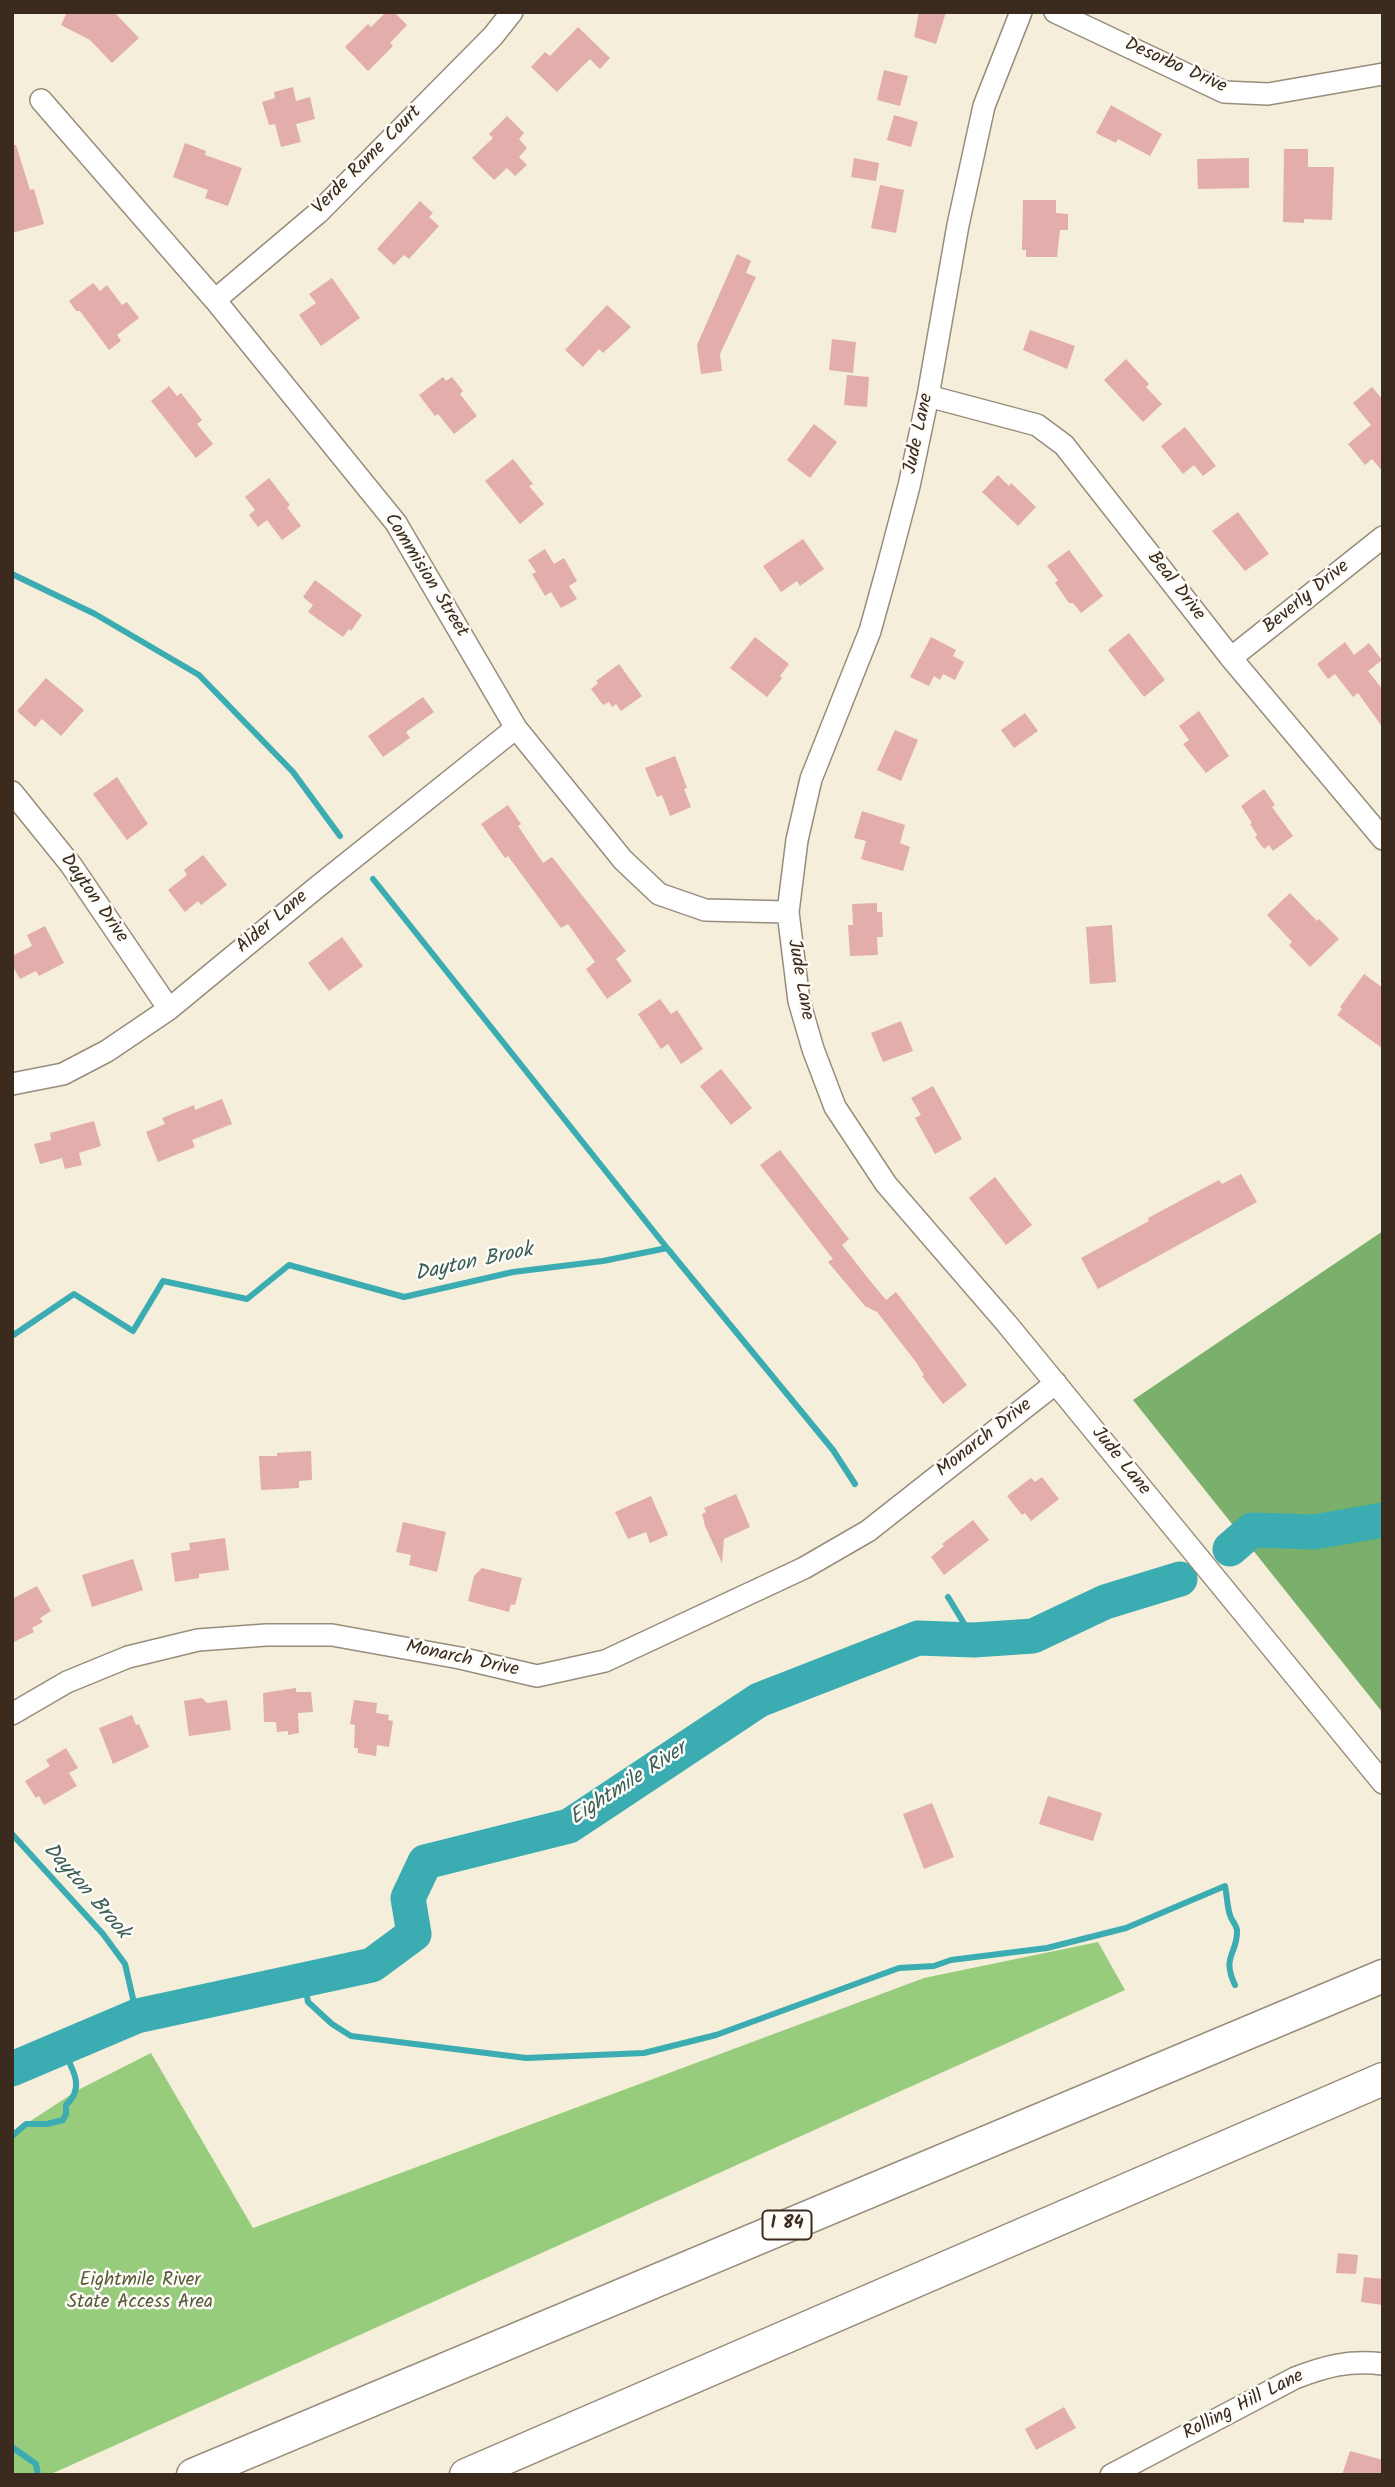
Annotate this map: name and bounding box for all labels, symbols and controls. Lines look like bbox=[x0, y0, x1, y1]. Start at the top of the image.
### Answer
street label: Desorbo Drive bbox=[1120, 34, 1230, 100]
street label: Verde Rame Court bbox=[309, 102, 427, 220]
street label: Jude Lane bbox=[900, 392, 940, 476]
street label: Commision Street bbox=[378, 510, 472, 642]
street label: Beal Drive bbox=[1141, 548, 1209, 626]
street label: Beverly Drive bbox=[1259, 556, 1355, 640]
street label: Dayton Drive bbox=[54, 850, 132, 948]
street label: Alder Lane bbox=[233, 887, 313, 959]
street label: Jude Lane bbox=[781, 938, 817, 1022]
water label: Dayton Brook bbox=[413, 1239, 535, 1289]
street label: Monarch Drive bbox=[933, 1395, 1037, 1483]
street label: Jude Lane bbox=[1085, 1423, 1155, 1501]
street label: Monarch Drive bbox=[403, 1637, 521, 1683]
water label: Eightmile River bbox=[566, 1738, 692, 1832]
water label: Dayton Brook bbox=[36, 1839, 134, 1945]
road number: I 84 bbox=[762, 2210, 812, 2239]
park label: Eightmile River State Access Area bbox=[67, 2271, 213, 2315]
street label: Rolling Hill Lane bbox=[1180, 2366, 1308, 2446]

